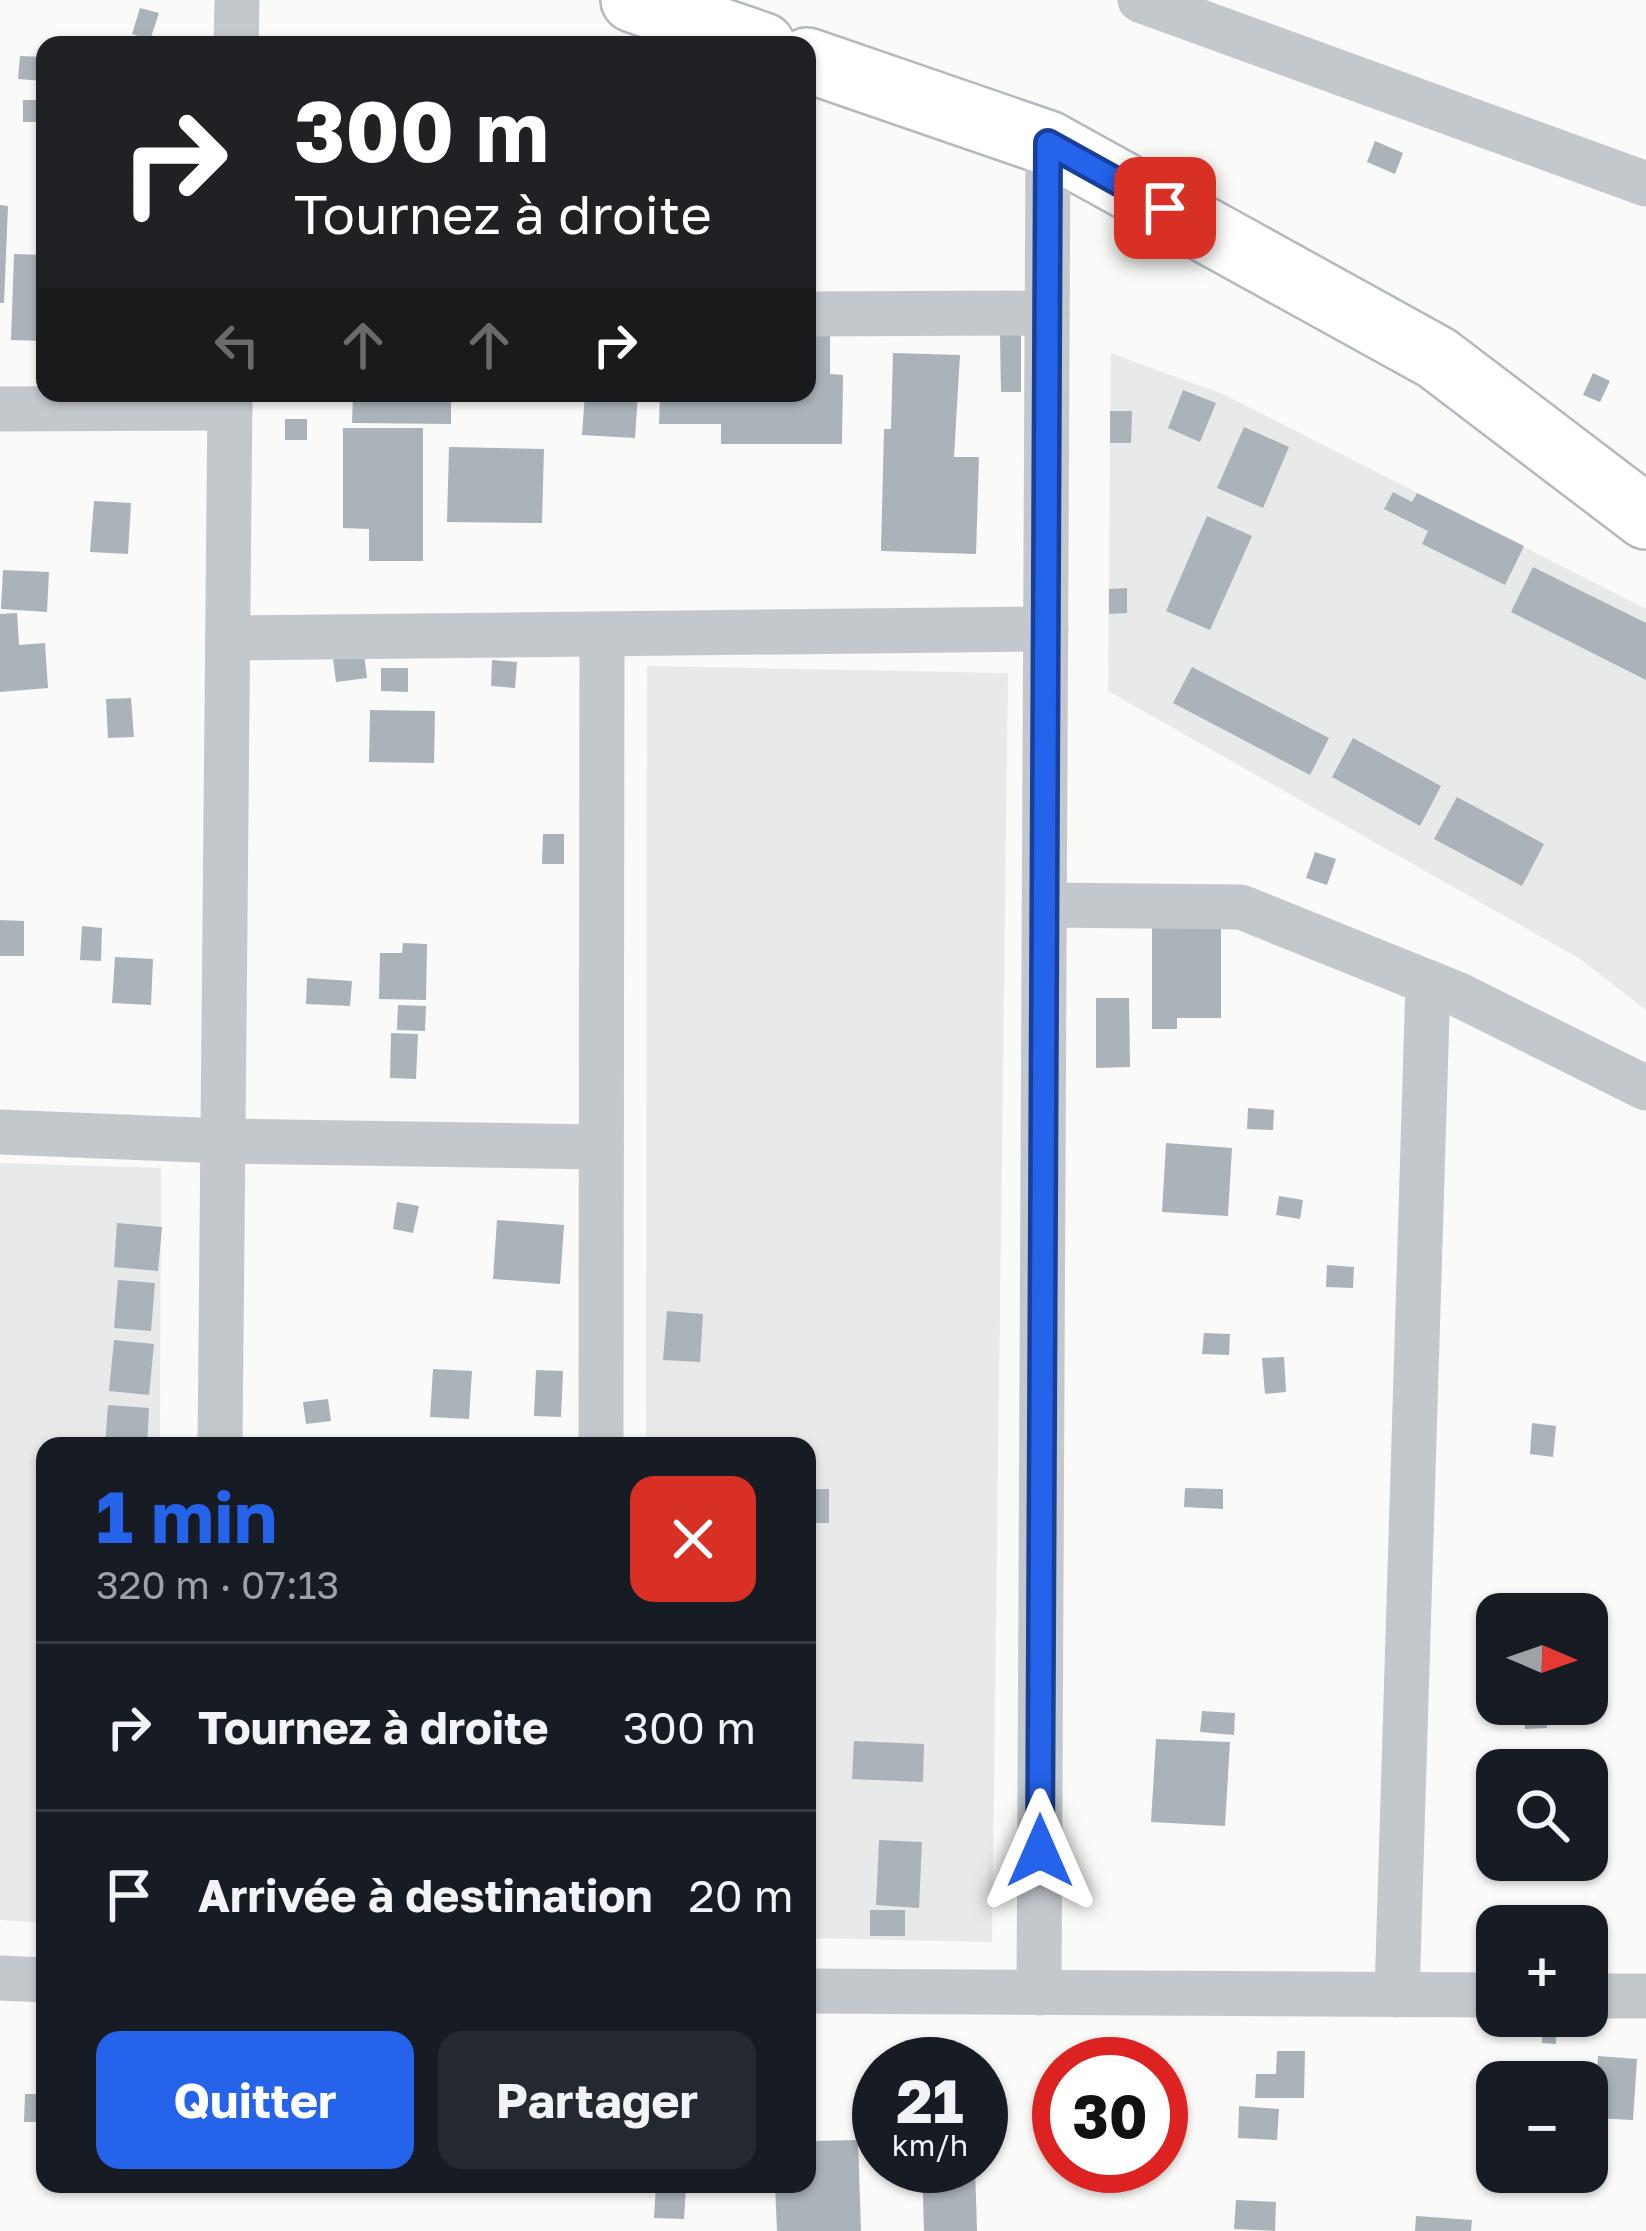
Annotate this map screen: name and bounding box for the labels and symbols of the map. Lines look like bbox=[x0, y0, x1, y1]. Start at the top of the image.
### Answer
pin bbox=[1114, 157, 1216, 259]
north arrow bbox=[1476, 1593, 1608, 1725]
position arrow bbox=[977, 1788, 1103, 1914]
speed limit sign: 30 bbox=[1032, 2037, 1188, 2193]

